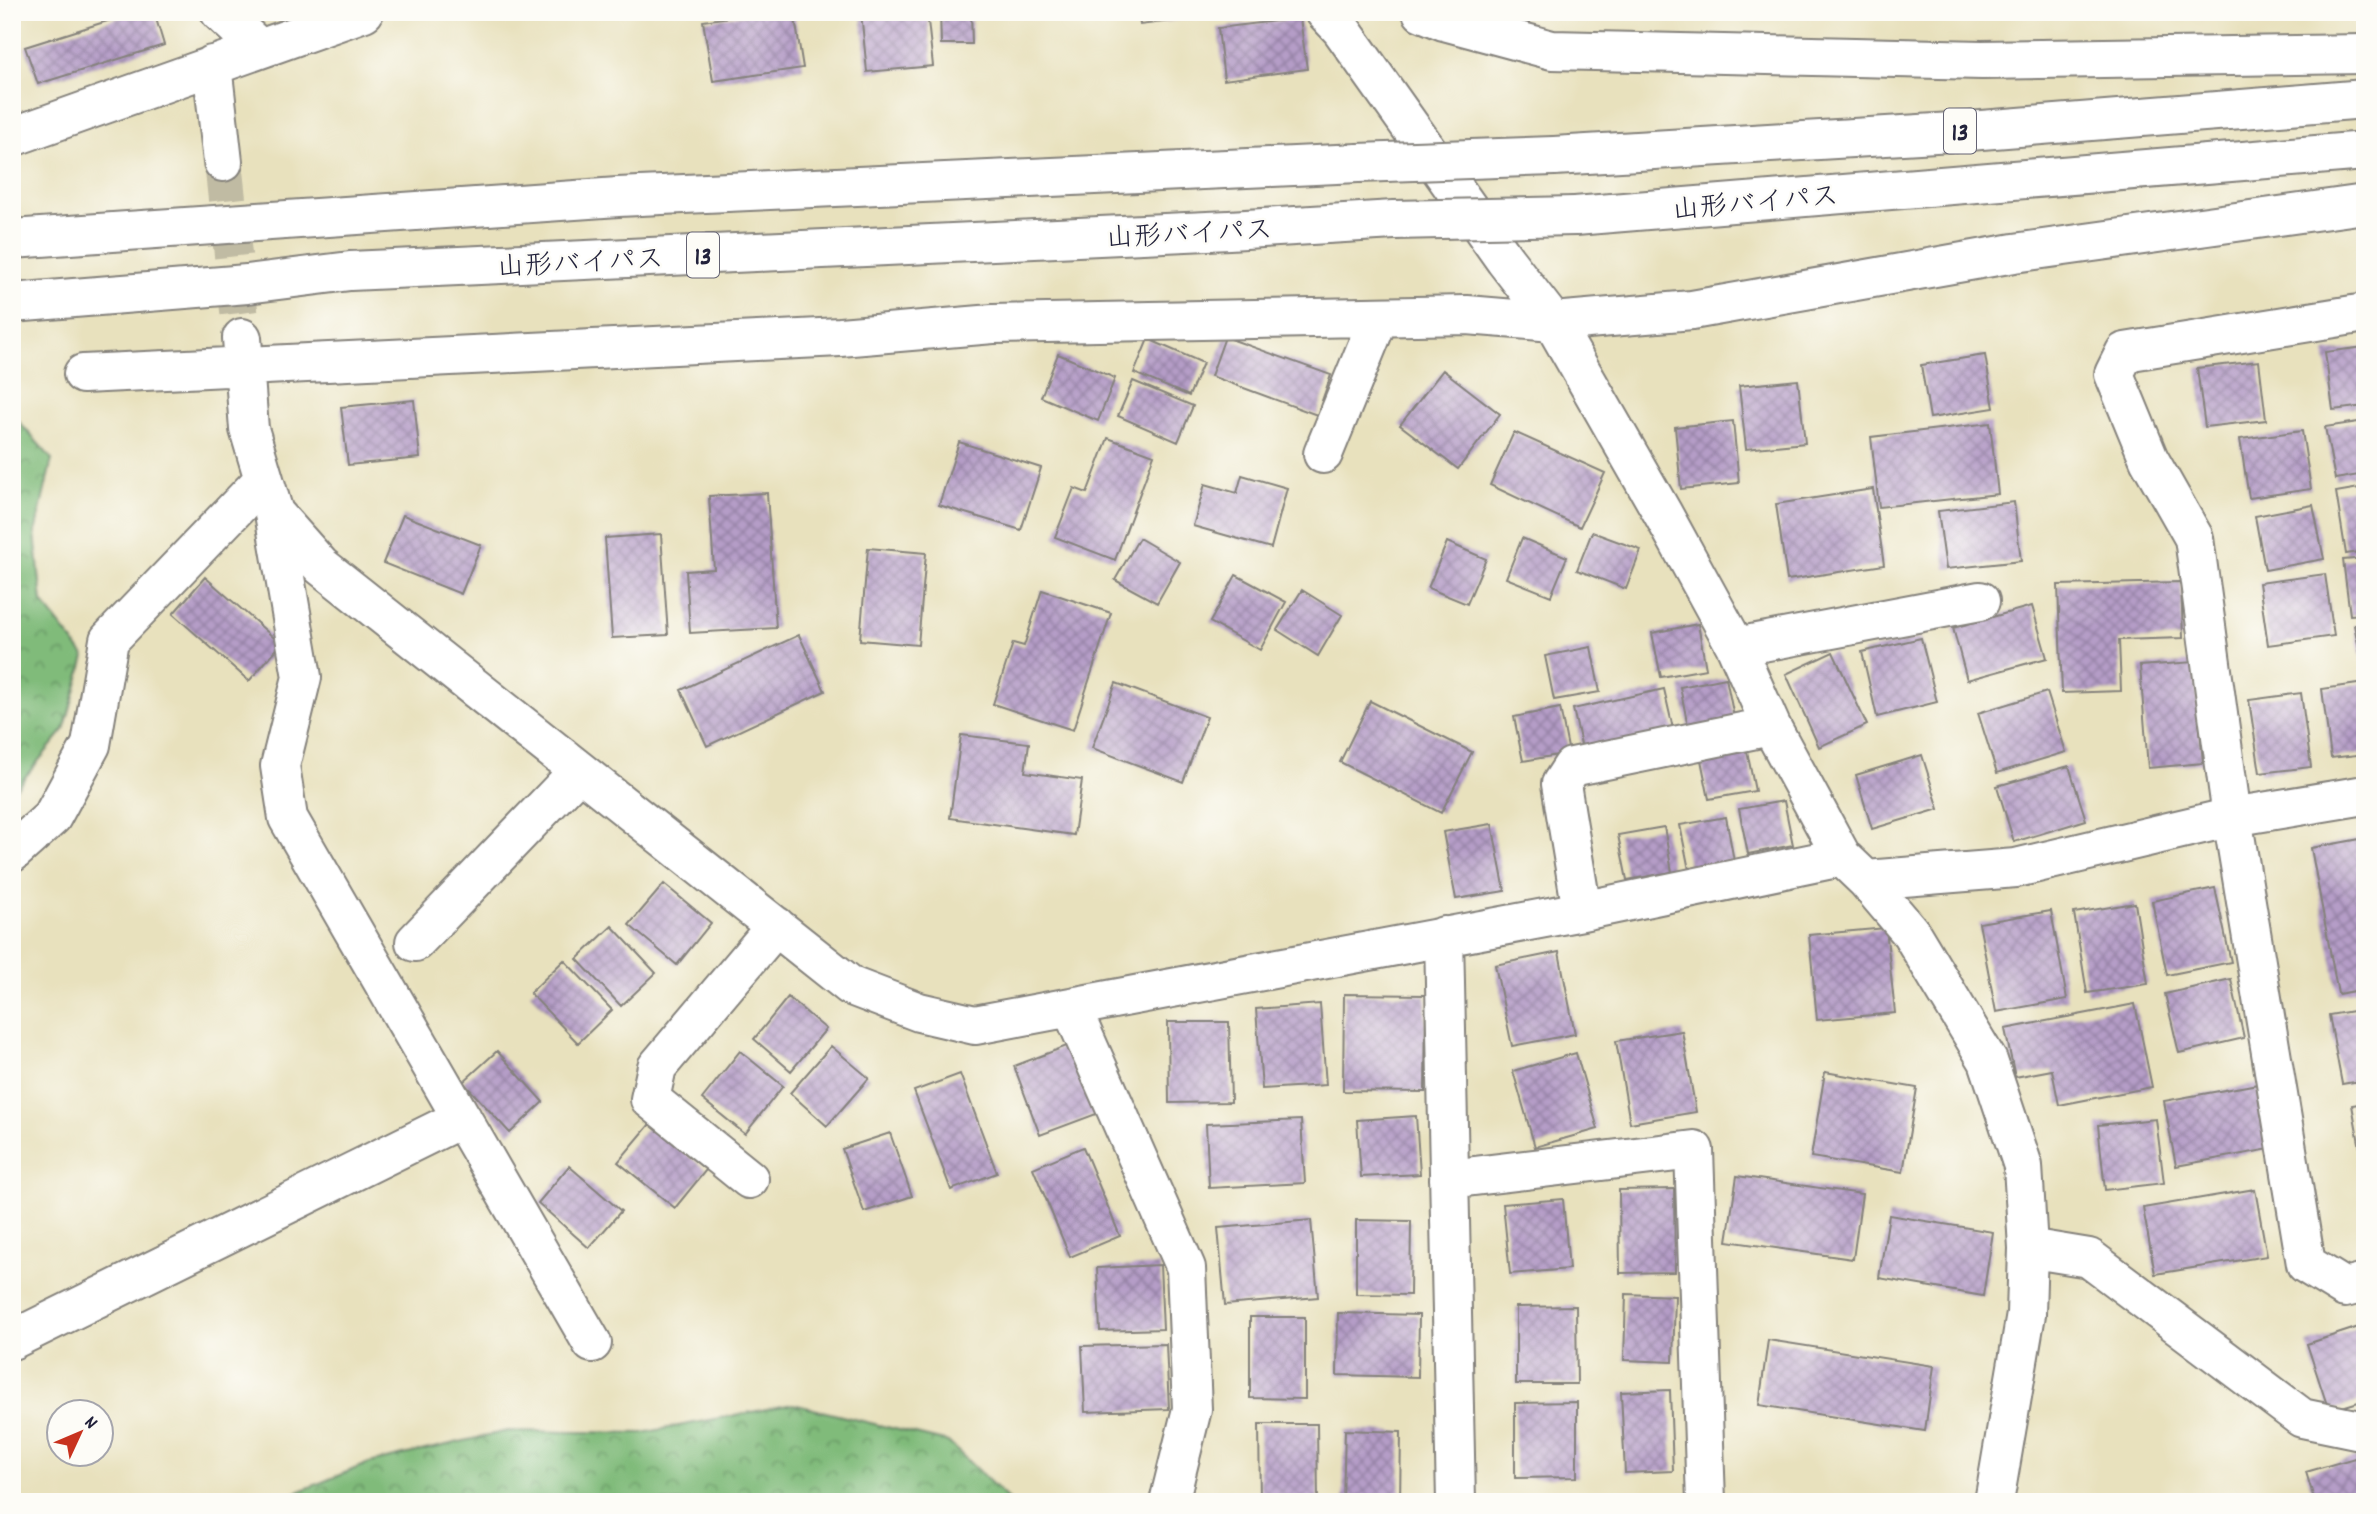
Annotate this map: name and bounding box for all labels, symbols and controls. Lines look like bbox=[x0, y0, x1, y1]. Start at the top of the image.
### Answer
road number: 13 bbox=[1944, 108, 1976, 154]
street label: 山形バイパス bbox=[1670, 179, 1841, 233]
street label: 山形バイパス bbox=[1105, 213, 1274, 261]
road number: 13 bbox=[687, 232, 719, 278]
street label: 山形バイパス bbox=[496, 242, 665, 290]
north arrow bbox=[46, 1398, 116, 1468]
text: N bbox=[77, 1411, 103, 1436]

